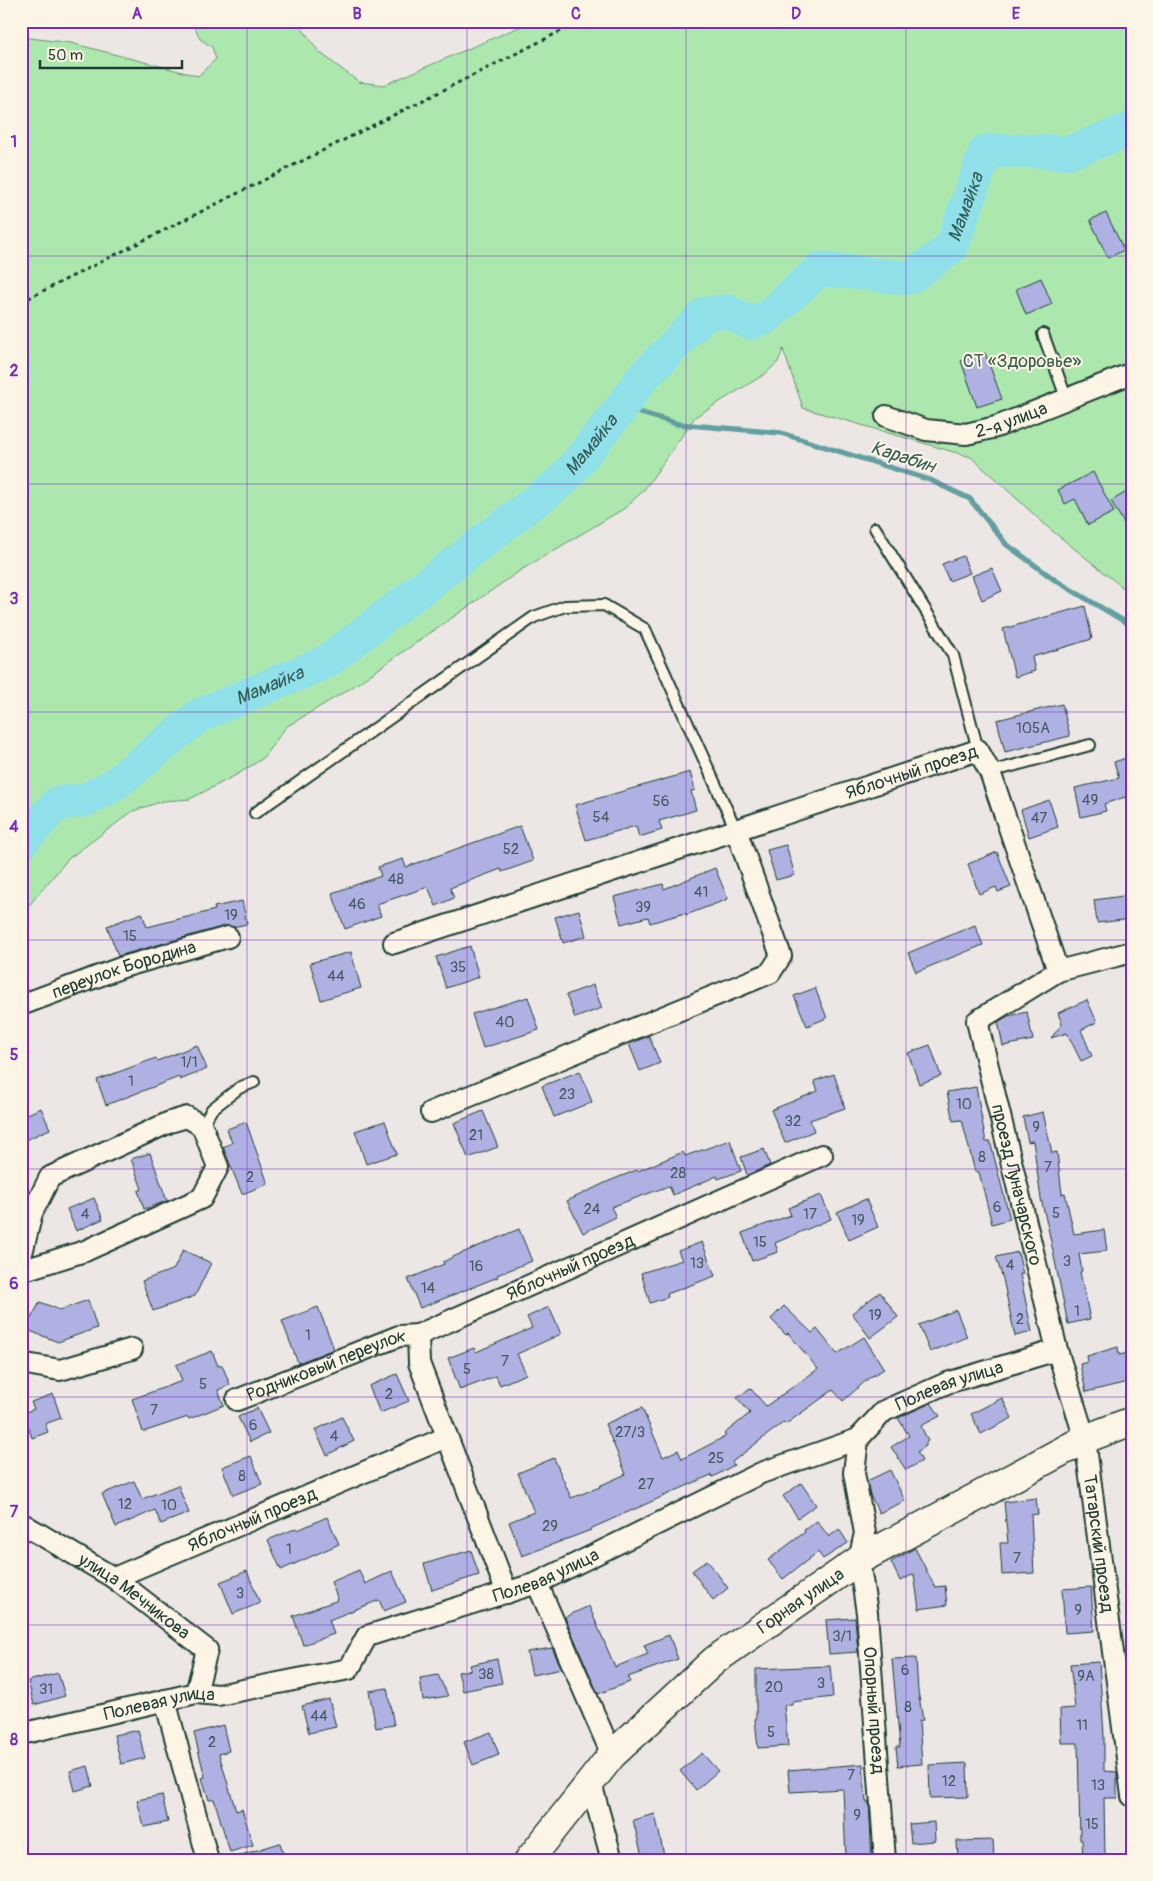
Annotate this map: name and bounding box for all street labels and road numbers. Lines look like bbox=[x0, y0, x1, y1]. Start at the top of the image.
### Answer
street label: 2-я улица bbox=[973, 396, 1051, 443]
street label: Яблочный проезд bbox=[842, 739, 981, 805]
street label: переулок Бородина bbox=[49, 935, 199, 1004]
street label: проезд Луначарского bbox=[986, 1102, 1048, 1268]
street label: Яблочный проезд bbox=[503, 1229, 638, 1306]
street label: Родниковый переулок bbox=[243, 1324, 406, 1407]
street label: Полевая улица bbox=[892, 1355, 1006, 1416]
street label: Татарский проезд bbox=[1078, 1473, 1119, 1614]
street label: Яблочный проезд bbox=[184, 1482, 320, 1557]
street label: Полевая улица bbox=[490, 1543, 603, 1608]
street label: улица Мечникова bbox=[73, 1547, 195, 1644]
street label: Горная улица bbox=[752, 1562, 849, 1639]
street label: Опорный проезд bbox=[858, 1646, 890, 1775]
street label: Полевая улица bbox=[101, 1681, 216, 1726]

